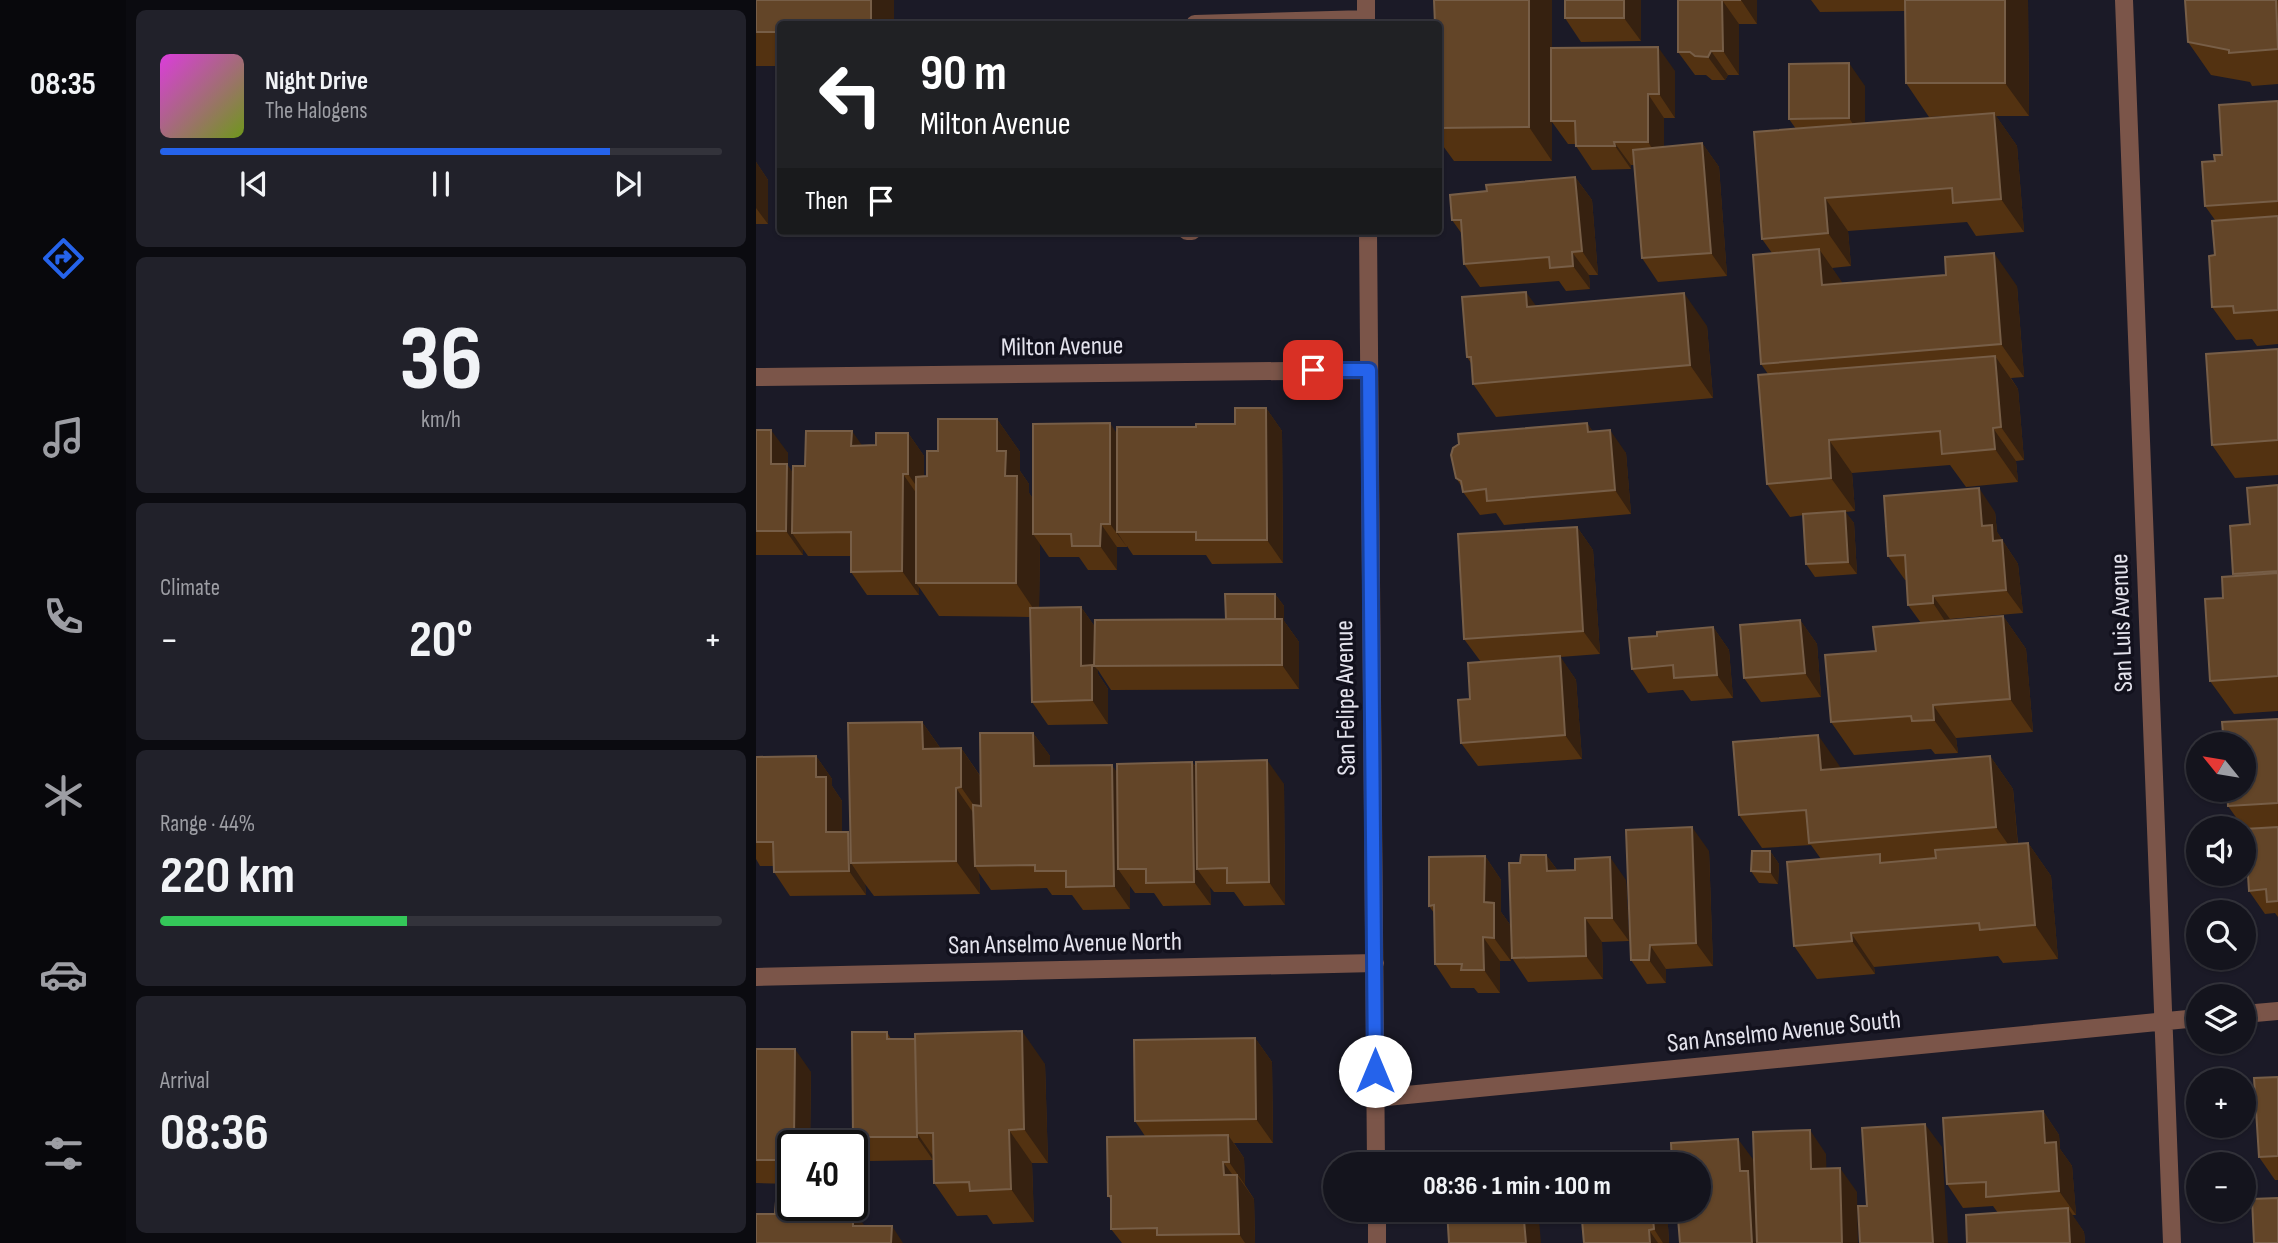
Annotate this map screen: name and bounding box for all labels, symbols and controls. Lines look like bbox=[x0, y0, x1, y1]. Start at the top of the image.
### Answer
text: 90 m bbox=[920, 45, 1007, 104]
icon: left bbox=[805, 49, 896, 140]
text: 08:35 bbox=[30, 65, 96, 104]
text: Night Drive bbox=[265, 66, 368, 97]
text: The Halogens bbox=[265, 97, 368, 125]
text: Milton Avenue bbox=[920, 105, 1071, 144]
icon: previous bbox=[235, 165, 273, 203]
icon: pause bbox=[422, 165, 460, 203]
icon: next bbox=[609, 165, 647, 203]
icon: arrive bbox=[862, 182, 900, 220]
text: Then bbox=[805, 186, 848, 217]
icon: directions bbox=[39, 234, 88, 283]
text: 36 bbox=[399, 306, 483, 415]
street label: Milton Avenue bbox=[1001, 330, 1123, 364]
pin bbox=[1283, 340, 1343, 400]
icon: arrive bbox=[1294, 351, 1332, 389]
text: km/h bbox=[421, 406, 461, 434]
icon: music bbox=[39, 413, 88, 462]
street label: San Luis Avenue bbox=[2104, 553, 2140, 693]
text: Climate bbox=[160, 574, 220, 602]
icon: phone bbox=[39, 592, 88, 641]
text: 20° bbox=[409, 609, 473, 672]
text: − bbox=[160, 618, 179, 663]
text: + bbox=[703, 618, 722, 663]
street label: San Felipe Avenue bbox=[1329, 620, 1363, 776]
north arrow bbox=[2186, 732, 2256, 802]
map controls bbox=[2186, 732, 2256, 1222]
icon: climate bbox=[39, 771, 88, 820]
text: Range · 44% bbox=[160, 810, 255, 838]
button: sound bbox=[2186, 816, 2256, 886]
text: 220 km bbox=[160, 845, 295, 908]
button: search bbox=[2186, 900, 2256, 970]
street label: San Anselmo Avenue North bbox=[948, 926, 1182, 962]
icon: car bbox=[39, 950, 88, 999]
button: layers bbox=[2186, 984, 2256, 1054]
street label: San Anselmo Avenue South bbox=[1666, 1004, 1902, 1060]
position arrow bbox=[1338, 1034, 1412, 1108]
text: Arrival bbox=[160, 1067, 209, 1095]
button: + bbox=[2186, 1068, 2256, 1138]
text: 08:36 bbox=[160, 1102, 269, 1165]
icon: filters bbox=[39, 1129, 88, 1178]
speed limit sign: 40 bbox=[777, 1130, 868, 1221]
button: − bbox=[2186, 1152, 2256, 1222]
text: 08:36 · 1 min · 100 m bbox=[1423, 1171, 1611, 1202]

